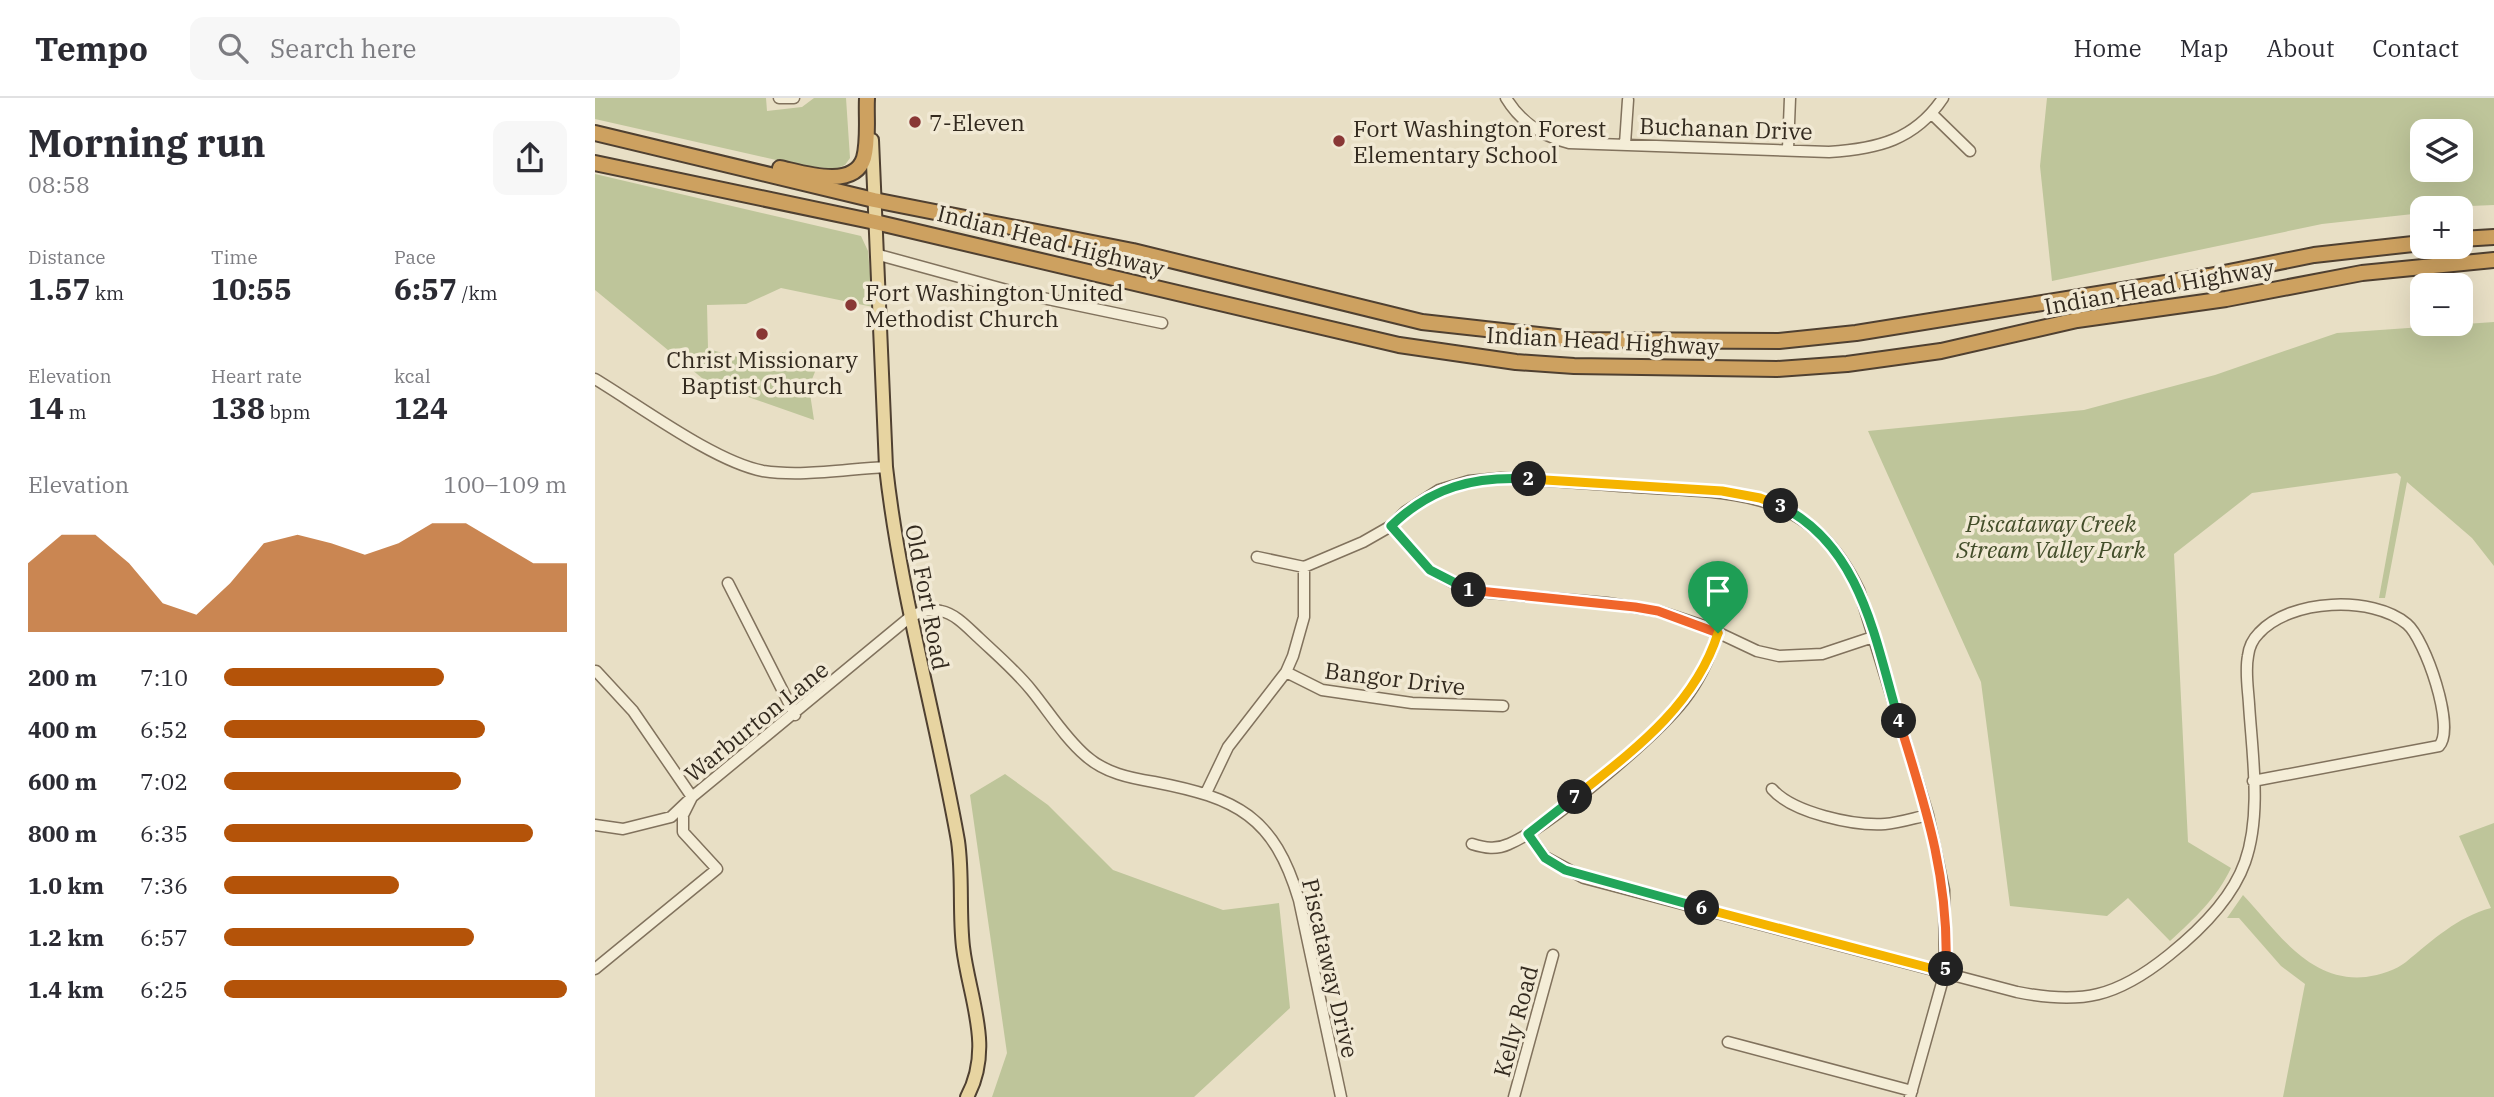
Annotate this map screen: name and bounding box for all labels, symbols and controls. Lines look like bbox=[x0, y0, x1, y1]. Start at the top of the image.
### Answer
search box bbox=[190, 17, 680, 80]
text: Tempo bbox=[35, 27, 148, 70]
icon: search bbox=[214, 29, 252, 67]
text: Search here bbox=[270, 31, 416, 65]
text: Home bbox=[2074, 32, 2142, 64]
text: Map bbox=[2180, 32, 2228, 64]
text: About bbox=[2266, 32, 2334, 64]
text: Contact bbox=[2372, 32, 2459, 64]
place label: 7-Eleven bbox=[929, 107, 1025, 137]
street label: Buchanan Drive bbox=[1639, 110, 1813, 146]
place label: Fort Washington Forest Elementary School bbox=[1353, 113, 1606, 169]
marker: 7-Eleven bbox=[907, 114, 923, 130]
text: Morning run bbox=[28, 118, 266, 167]
map controls bbox=[2410, 119, 2473, 336]
button: layers bbox=[2410, 119, 2473, 182]
button: share bbox=[493, 121, 567, 195]
marker: Fort Washington Forest Elementary School bbox=[1331, 133, 1347, 149]
text: 08:58 bbox=[28, 169, 90, 199]
button: + bbox=[2410, 196, 2473, 259]
street label: Indian Head Highway bbox=[934, 197, 1169, 283]
text: Distance bbox=[28, 245, 106, 269]
text: Time bbox=[211, 245, 258, 269]
text: Pace bbox=[394, 245, 436, 269]
street label: Indian Head Highway bbox=[2042, 251, 2277, 321]
text: 1.57 bbox=[28, 269, 90, 308]
text: 10:55 bbox=[211, 269, 292, 308]
text: 6:57 bbox=[394, 269, 457, 308]
button: − bbox=[2410, 273, 2473, 336]
place label: Fort Washington United Methodist Church bbox=[865, 277, 1123, 333]
text: km bbox=[90, 281, 124, 305]
text: /km bbox=[457, 281, 498, 305]
marker: Fort Washington United Methodist Church bbox=[843, 297, 859, 313]
street label: Indian Head Highway bbox=[1486, 319, 1721, 361]
marker: Christ Missionary Baptist Church bbox=[754, 326, 770, 342]
place label: Christ Missionary Baptist Church bbox=[666, 344, 858, 400]
text: Elevation bbox=[28, 364, 112, 388]
text: Heart rate bbox=[211, 364, 302, 388]
text: kcal bbox=[394, 364, 431, 388]
text: 14 bbox=[28, 388, 64, 427]
text: 138 bbox=[211, 388, 265, 427]
text: 124 bbox=[394, 388, 448, 427]
text: m bbox=[64, 400, 87, 424]
text: bpm bbox=[265, 400, 311, 424]
pin: 2 bbox=[1511, 462, 1546, 496]
text: 2 bbox=[1523, 466, 1534, 490]
text: Elevation bbox=[28, 469, 129, 499]
text: 100–109 m bbox=[443, 469, 567, 499]
pin: 3 bbox=[1763, 488, 1799, 524]
text: 3 bbox=[1775, 493, 1786, 517]
park label: Piscataway Creek Stream Valley Park bbox=[1955, 508, 2147, 564]
street label: Old Fort Road bbox=[899, 522, 957, 672]
pin bbox=[1688, 561, 1748, 633]
icon: arrive bbox=[1699, 572, 1737, 610]
pin: 1 bbox=[1451, 573, 1487, 608]
text: 1 bbox=[1463, 577, 1474, 601]
street label: Warburton Lane bbox=[678, 654, 834, 788]
street label: Bangor Drive bbox=[1323, 654, 1467, 702]
text: 200 m bbox=[28, 662, 97, 692]
text: 7:10 bbox=[140, 662, 188, 692]
pin: 4 bbox=[1881, 704, 1917, 738]
text: 4 bbox=[1893, 708, 1904, 732]
text: 400 m bbox=[28, 714, 97, 744]
text: 6:52 bbox=[140, 714, 188, 744]
text: 600 m bbox=[28, 766, 97, 796]
text: 7:02 bbox=[140, 766, 188, 796]
pin: 7 bbox=[1557, 780, 1593, 814]
text: 7 bbox=[1569, 784, 1580, 808]
text: 800 m bbox=[28, 818, 97, 848]
text: 6:35 bbox=[140, 818, 188, 848]
text: 1.0 km bbox=[28, 870, 104, 900]
text: 7:36 bbox=[140, 870, 188, 900]
street label: Piscataway Drive bbox=[1296, 875, 1366, 1061]
pin: 6 bbox=[1685, 890, 1719, 926]
text: 6 bbox=[1696, 895, 1707, 919]
text: 1.2 km bbox=[28, 922, 104, 952]
text: 6:57 bbox=[140, 922, 188, 952]
pin: 5 bbox=[1929, 952, 1963, 986]
text: 5 bbox=[1940, 956, 1951, 980]
street label: Kelly Road bbox=[1486, 962, 1544, 1080]
text: 1.4 km bbox=[28, 974, 104, 1004]
text: 6:25 bbox=[140, 974, 188, 1004]

